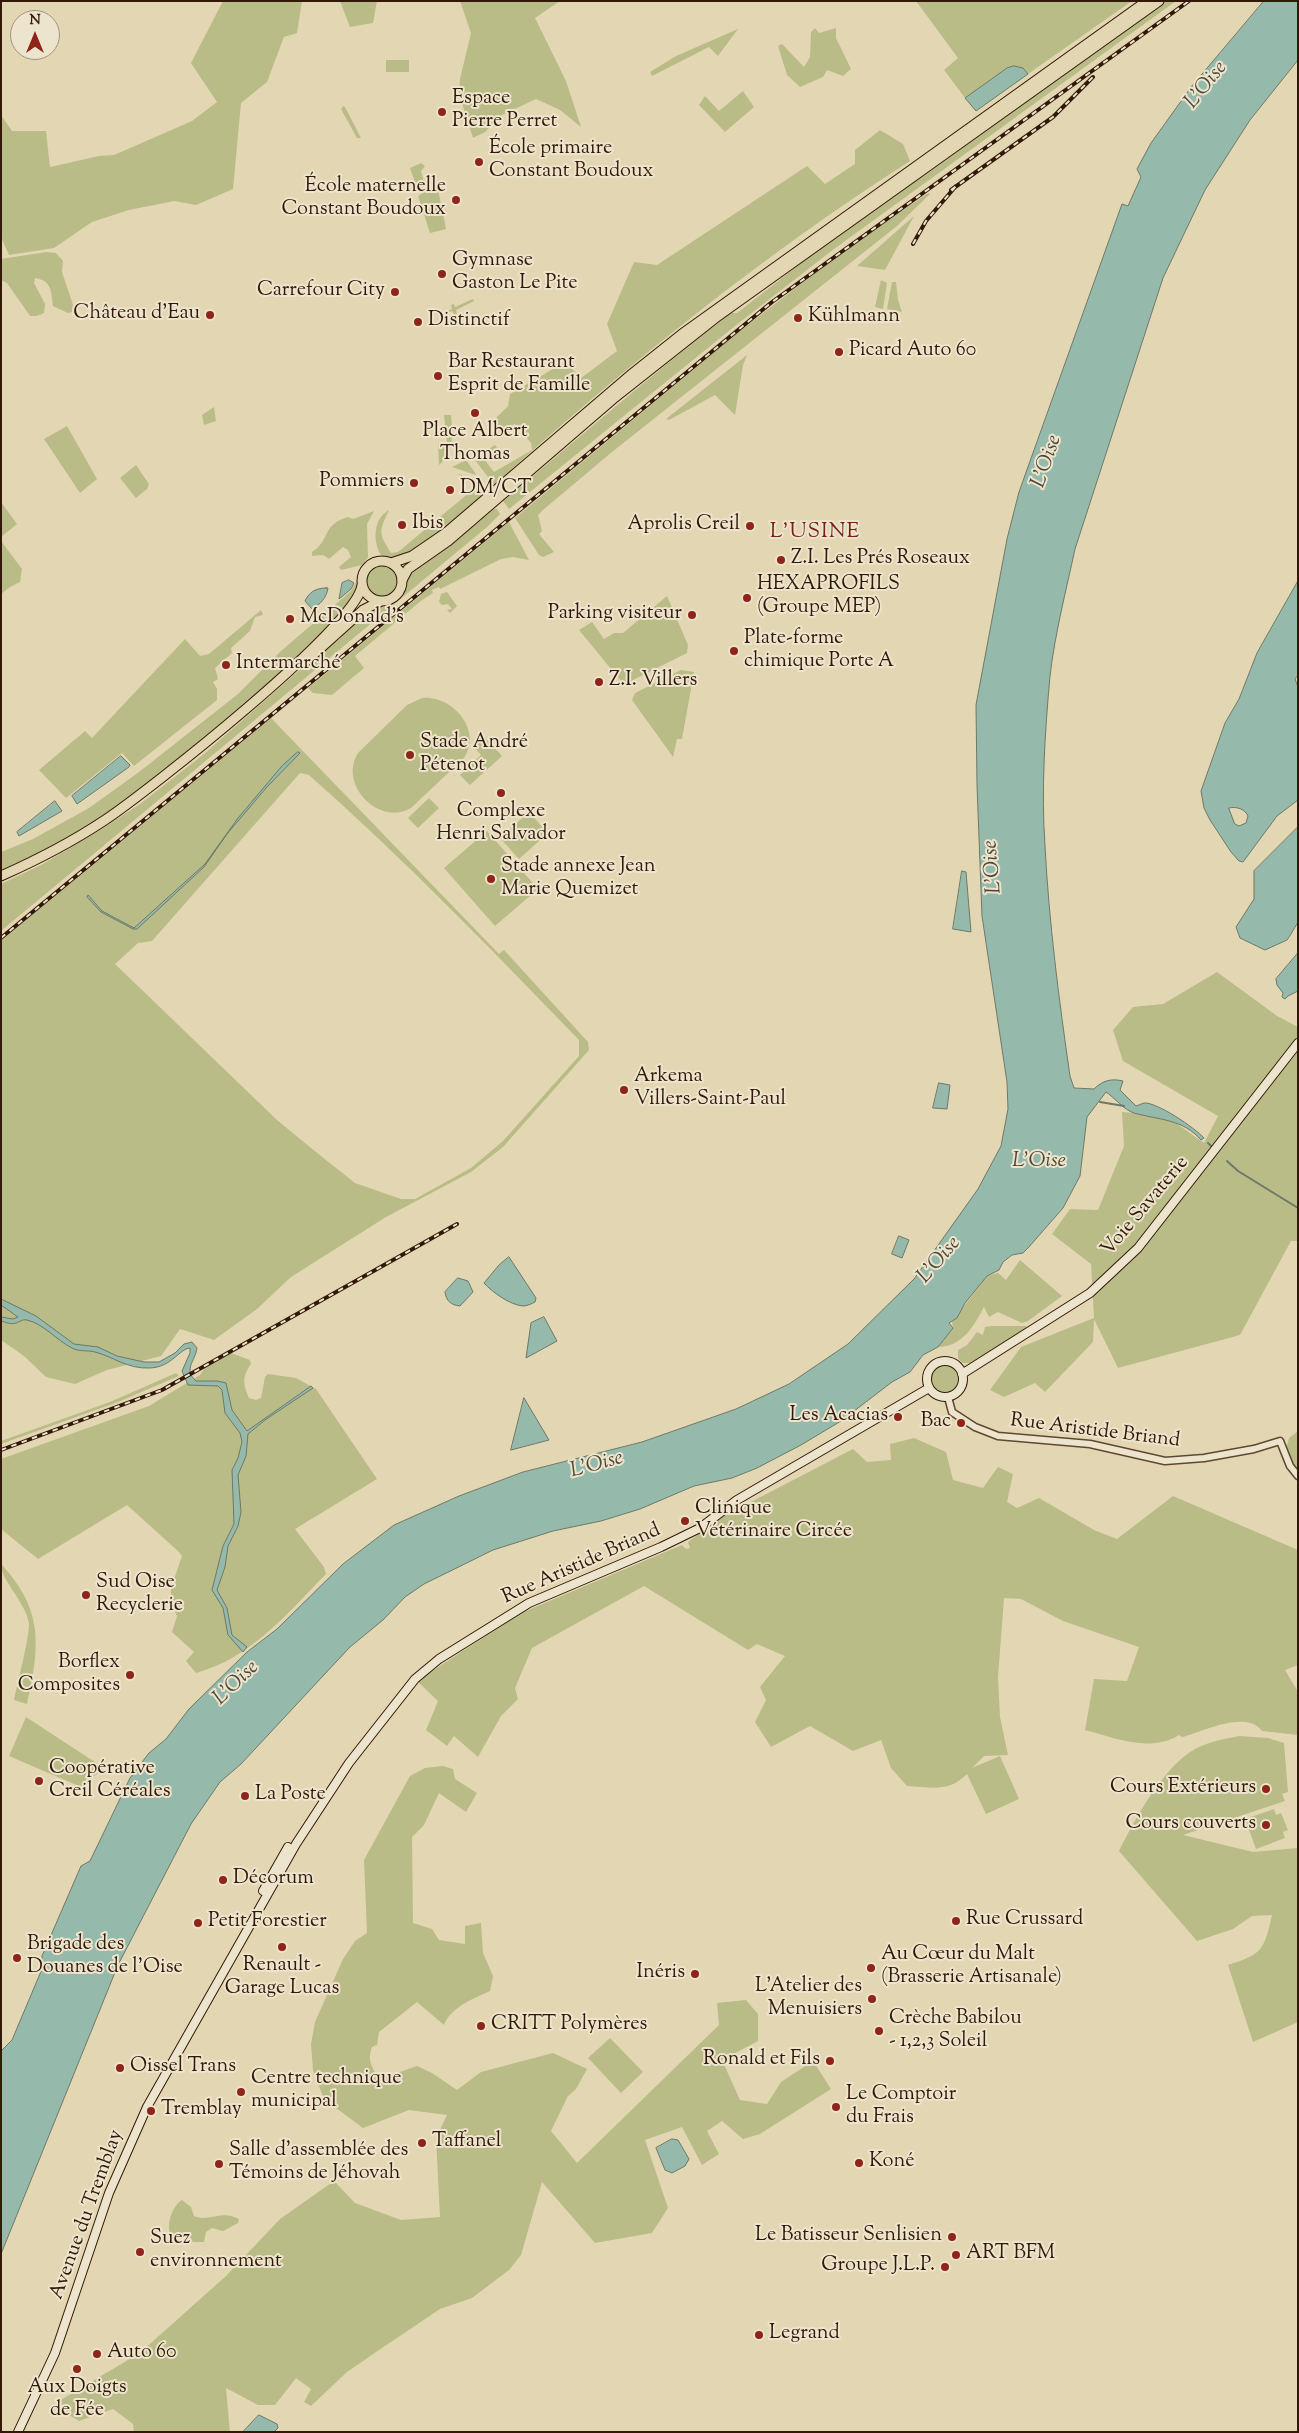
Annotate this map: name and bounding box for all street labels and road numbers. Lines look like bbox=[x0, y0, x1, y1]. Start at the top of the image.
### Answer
street label: Voie Savaterie bbox=[1097, 1152, 1195, 1262]
street label: Rue Aristide Briand bbox=[1009, 1410, 1181, 1454]
street label: Rue Aristide Briand bbox=[499, 1519, 665, 1611]
street label: Avenue du Tremblay bbox=[46, 2127, 130, 2303]

